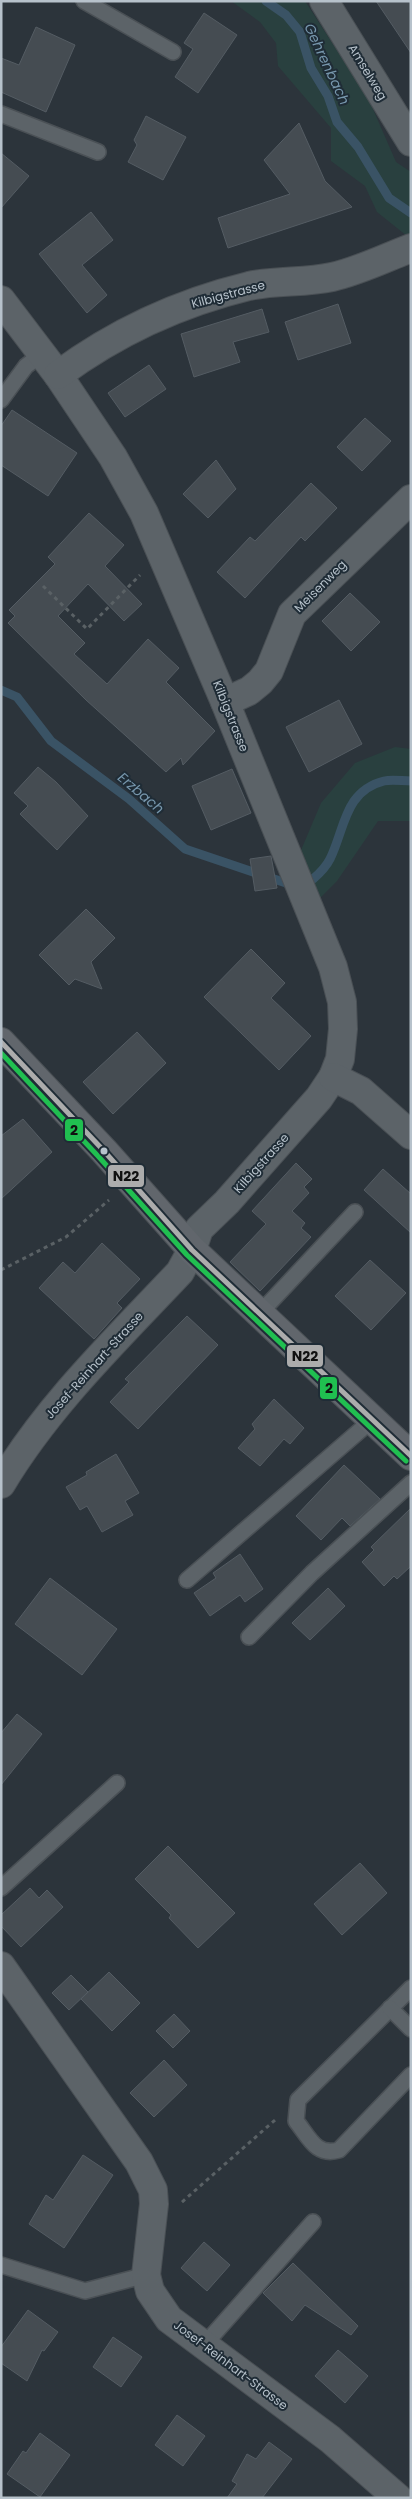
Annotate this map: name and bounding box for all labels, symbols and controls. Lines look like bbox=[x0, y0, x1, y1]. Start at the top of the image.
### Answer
water label: Gehrenbach bbox=[299, 20, 355, 108]
street label: Amselweg bbox=[345, 41, 391, 103]
street label: Kilbigstrasse bbox=[189, 276, 267, 312]
street label: Meisenweg bbox=[290, 556, 350, 616]
street label: Kilbigstrasse bbox=[209, 678, 253, 754]
water label: Erzbach bbox=[113, 768, 169, 818]
line badge: 2 bbox=[64, 1118, 84, 1142]
text: 2 bbox=[70, 1120, 78, 1140]
street label: Kilbigstrasse bbox=[229, 1129, 293, 1197]
unlabelled marker bbox=[99, 1146, 109, 1156]
line badge: N22 bbox=[107, 1164, 145, 1188]
text: N22 bbox=[113, 1166, 139, 1186]
street label: Josef-Reinhart-Strasse bbox=[41, 1308, 147, 1422]
line badge: N22 bbox=[286, 1344, 324, 1368]
text: N22 bbox=[292, 1346, 318, 1366]
line badge: 2 bbox=[319, 1376, 338, 1400]
text: 2 bbox=[325, 1378, 333, 1398]
street label: Josef-Reinhart-Strasse bbox=[170, 2316, 292, 2414]

